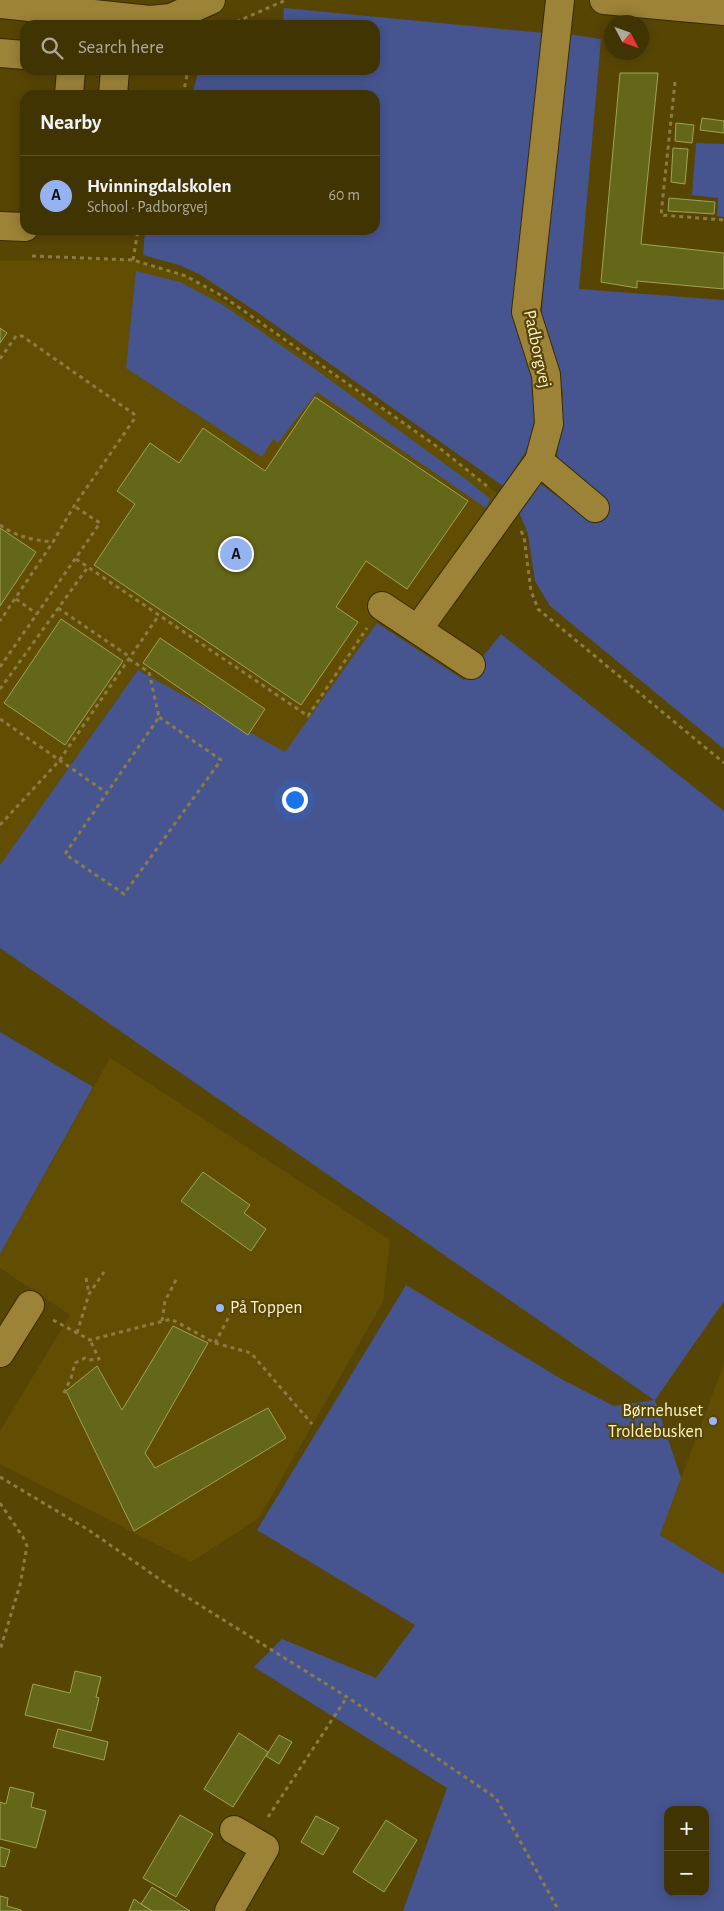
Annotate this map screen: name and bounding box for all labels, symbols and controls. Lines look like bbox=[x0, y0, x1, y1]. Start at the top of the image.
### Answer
north arrow bbox=[604, 15, 649, 60]
search box bbox=[20, 20, 380, 75]
icon: search bbox=[38, 34, 66, 62]
text: Search here bbox=[78, 38, 164, 57]
text: Nearby bbox=[40, 112, 101, 133]
text: Hvinningdalskolen bbox=[87, 177, 232, 196]
text: A bbox=[51, 187, 61, 203]
text: 60 m bbox=[329, 187, 360, 203]
text: School · Padborgvej bbox=[87, 199, 208, 215]
street label: Padborgvej bbox=[520, 308, 554, 390]
pin: A bbox=[220, 535, 252, 573]
your location bbox=[282, 787, 308, 813]
place label: På Toppen bbox=[230, 1299, 303, 1317]
marker: På Toppen bbox=[214, 1302, 226, 1314]
place label: Børnehuset Troldebusken bbox=[608, 1402, 703, 1441]
marker: Børnehuset Troldebusken bbox=[707, 1415, 719, 1427]
map controls bbox=[664, 1806, 709, 1896]
button: + bbox=[664, 1806, 709, 1851]
button: − bbox=[664, 1851, 709, 1896]

